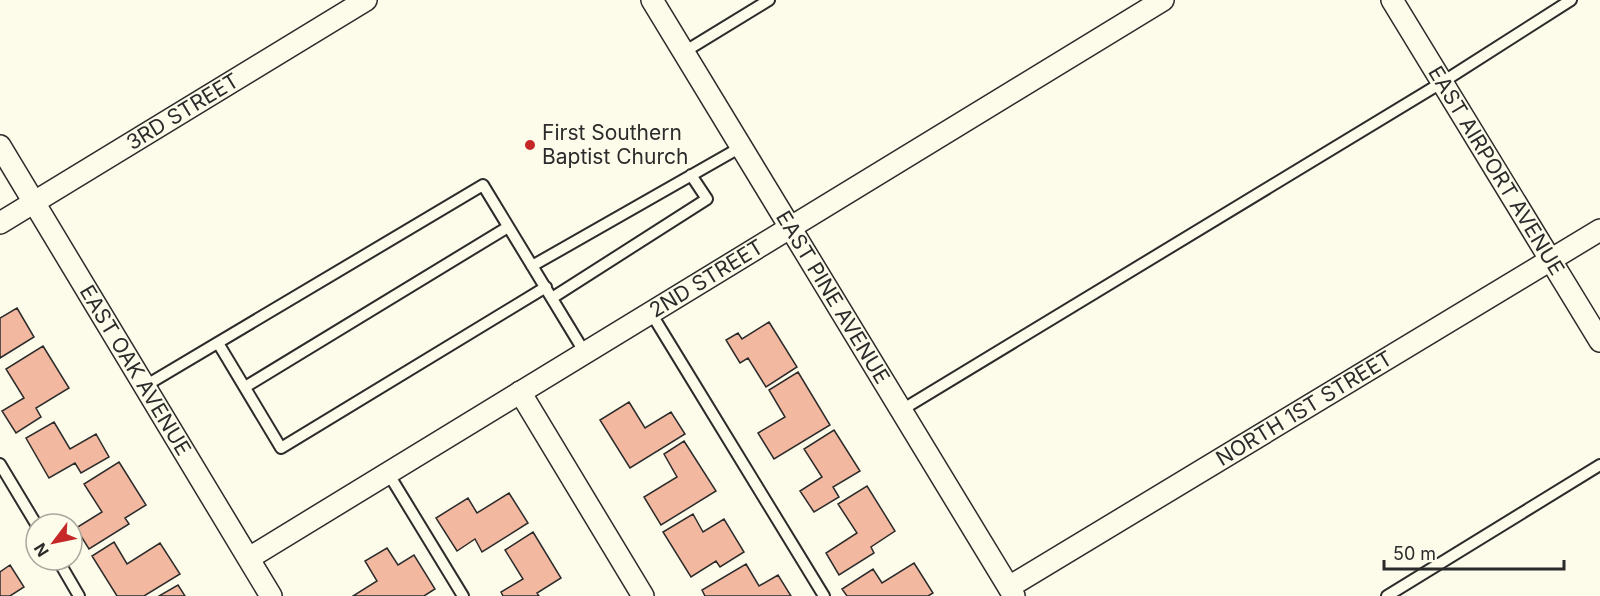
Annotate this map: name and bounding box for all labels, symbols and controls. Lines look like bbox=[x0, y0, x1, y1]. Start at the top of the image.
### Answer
street label: EAST AIRPORT AVENUE bbox=[1423, 61, 1570, 280]
street label: 3RD STREET bbox=[122, 68, 243, 155]
place label: First Southern Baptist Church bbox=[542, 120, 688, 169]
marker: First Southern Baptist Church bbox=[523, 138, 537, 152]
street label: EAST PINE AVENUE bbox=[771, 206, 895, 388]
street label: 2ND STREET bbox=[645, 234, 768, 323]
street label: EAST OAK AVENUE bbox=[75, 281, 196, 460]
street label: NORTH 1ST STREET bbox=[1211, 345, 1397, 471]
north arrow bbox=[24, 512, 84, 572]
scale bar bbox=[1384, 533, 1564, 571]
text: N bbox=[30, 539, 53, 560]
text: 50 m bbox=[1393, 543, 1436, 564]

